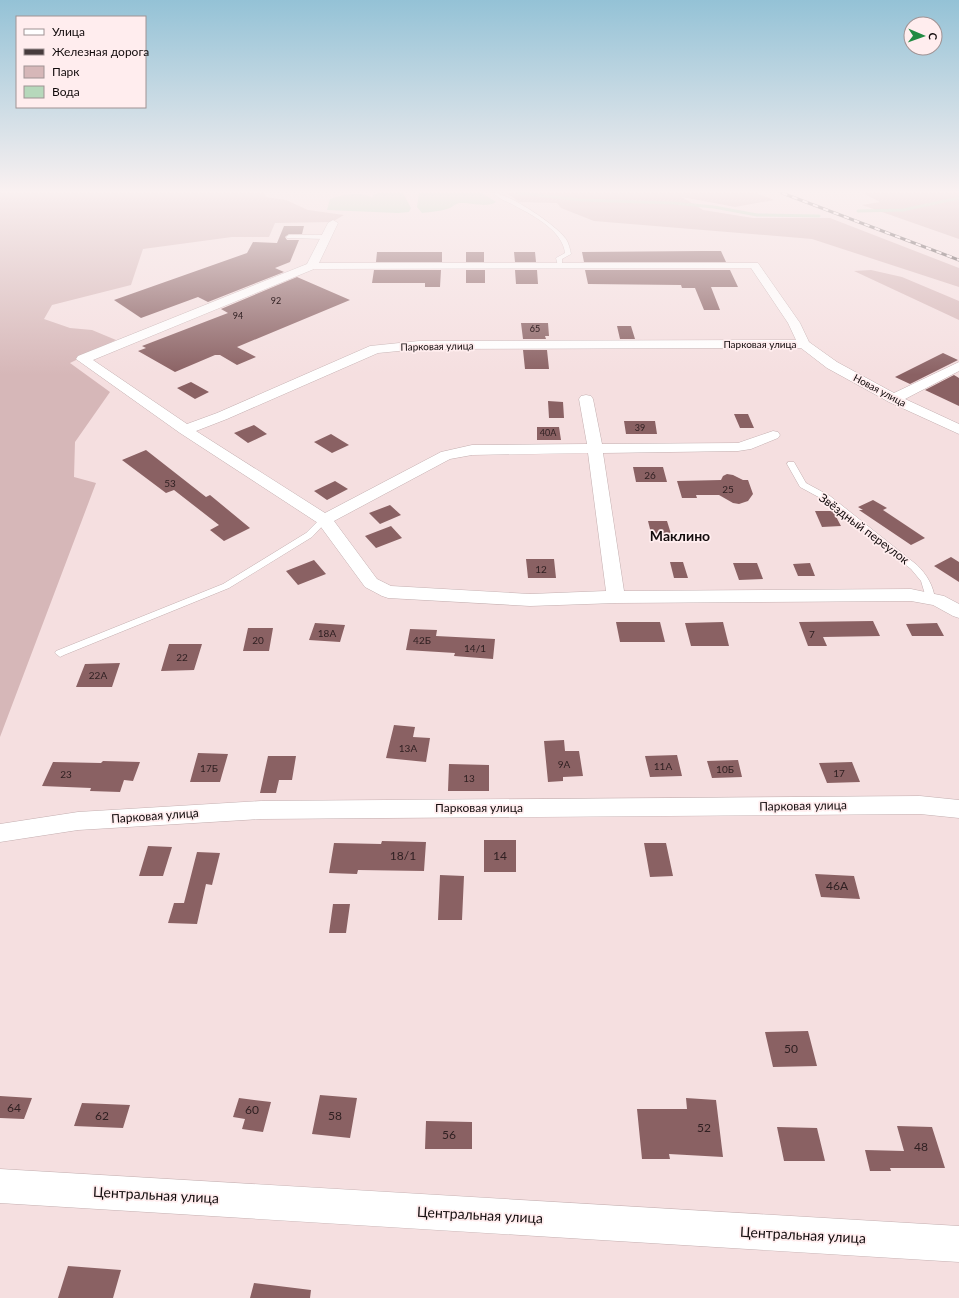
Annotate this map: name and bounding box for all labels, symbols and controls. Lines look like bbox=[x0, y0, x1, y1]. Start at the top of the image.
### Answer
legend bbox=[16, 16, 146, 108]
north arrow bbox=[903, 16, 943, 56]
text: Улица bbox=[52, 24, 85, 39]
text: С bbox=[927, 33, 940, 41]
text: Железная дорога bbox=[52, 44, 149, 59]
text: Парк bbox=[52, 64, 80, 79]
text: Вода bbox=[52, 84, 80, 99]
house number: 92 bbox=[271, 295, 281, 306]
house number: 94 bbox=[233, 310, 243, 321]
house number: 65 bbox=[530, 323, 540, 334]
street label: Парковая улица bbox=[723, 338, 797, 350]
street label: Парковая улица bbox=[400, 339, 474, 353]
street label: Новая улица bbox=[852, 371, 908, 409]
house number: 39 bbox=[635, 422, 645, 433]
house number: 40А bbox=[540, 427, 557, 438]
house number: 26 bbox=[644, 469, 656, 481]
house number: 53 bbox=[164, 477, 176, 489]
house number: 25 bbox=[722, 483, 734, 495]
street label: Звёздный переулок bbox=[816, 490, 913, 568]
district label: Маклино bbox=[650, 527, 710, 544]
house number: 12 bbox=[535, 563, 547, 575]
house number: 18А bbox=[318, 627, 336, 639]
house number: 7 bbox=[809, 628, 815, 640]
house number: 20 bbox=[252, 634, 264, 646]
house number: 42Б bbox=[413, 634, 431, 646]
house number: 14/1 bbox=[464, 642, 486, 654]
house number: 22 bbox=[176, 651, 188, 663]
house number: 22А bbox=[89, 669, 107, 681]
house number: 13А bbox=[399, 742, 417, 754]
house number: 9А bbox=[558, 758, 571, 770]
house number: 11А bbox=[654, 760, 672, 772]
house number: 17Б bbox=[200, 762, 218, 774]
house number: 10Б bbox=[716, 763, 734, 775]
house number: 17 bbox=[833, 767, 845, 779]
house number: 23 bbox=[60, 768, 72, 780]
house number: 13 bbox=[463, 772, 475, 784]
street label: Парковая улица bbox=[759, 797, 847, 814]
street label: Парковая улица bbox=[435, 800, 523, 815]
street label: Парковая улица bbox=[111, 805, 199, 826]
house number: 18/1 bbox=[390, 848, 416, 863]
house number: 14 bbox=[493, 848, 507, 863]
house number: 46А bbox=[826, 878, 849, 893]
house number: 50 bbox=[784, 1041, 798, 1056]
house number: 64 bbox=[7, 1100, 21, 1115]
house number: 60 bbox=[245, 1102, 259, 1117]
house number: 62 bbox=[95, 1108, 109, 1123]
house number: 58 bbox=[328, 1108, 342, 1123]
house number: 52 bbox=[697, 1120, 711, 1135]
house number: 56 bbox=[442, 1127, 456, 1142]
house number: 48 bbox=[914, 1139, 928, 1154]
street label: Центральная улица bbox=[93, 1183, 219, 1206]
street label: Центральная улица bbox=[417, 1203, 543, 1226]
street label: Центральная улица bbox=[740, 1223, 866, 1246]

